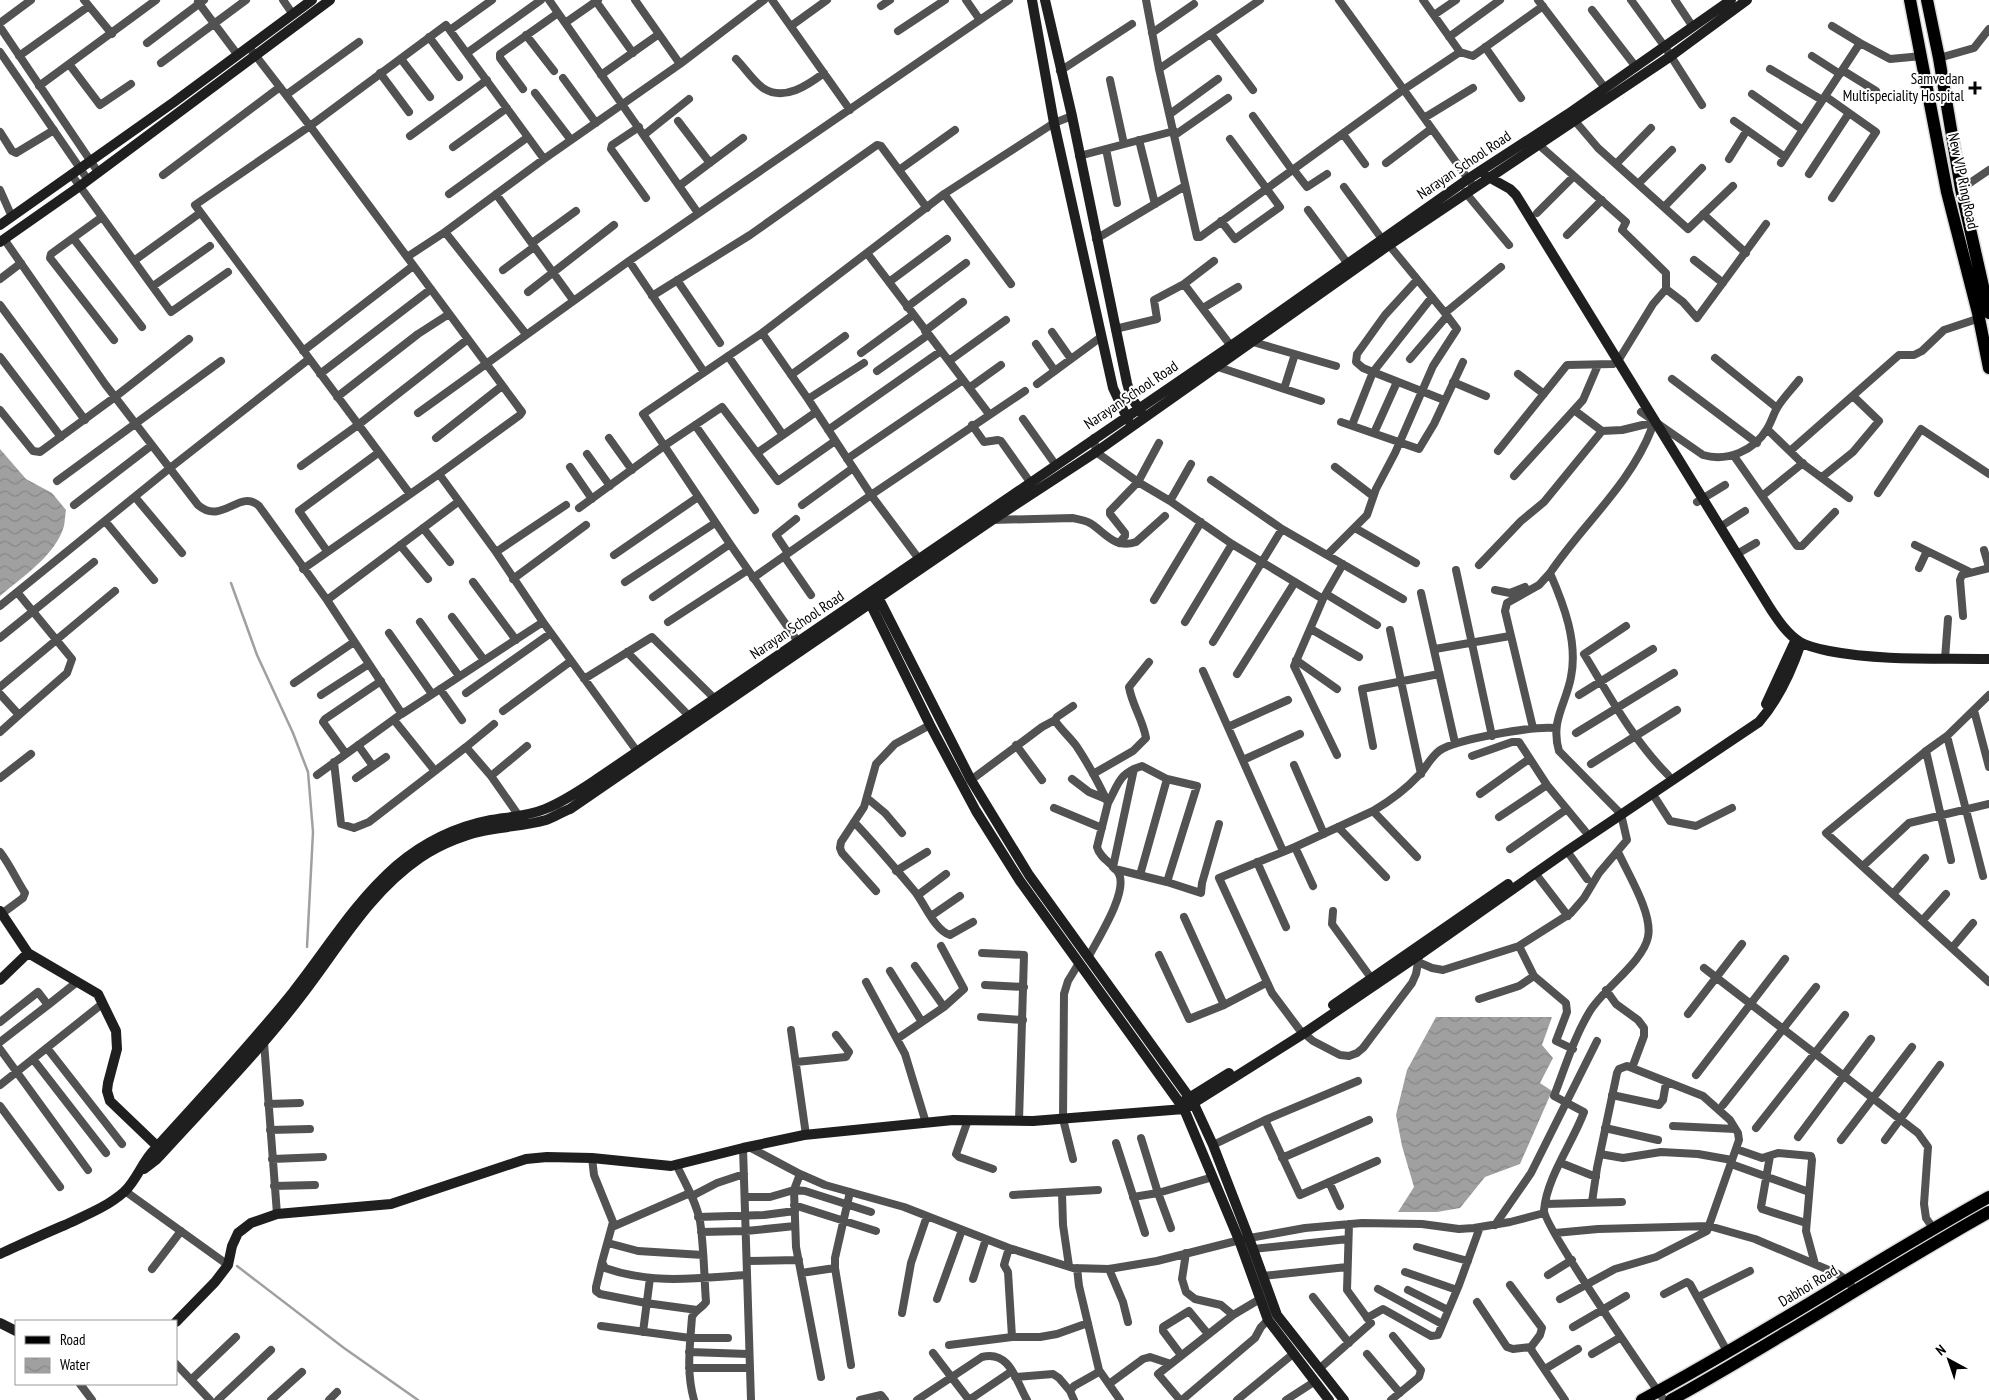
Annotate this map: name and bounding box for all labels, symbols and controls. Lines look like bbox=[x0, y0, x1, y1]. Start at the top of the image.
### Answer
place label: Samvedan Multispeciality Hospital bbox=[1843, 69, 1964, 105]
marker: Samvedan Multispeciality Hospital bbox=[1968, 81, 1982, 95]
street label: Narayan School Road bbox=[1413, 126, 1514, 203]
street label: New VIP Ring Road bbox=[1944, 131, 1983, 231]
street label: Narayan School Road bbox=[1080, 356, 1181, 433]
street label: Narayan School Road bbox=[746, 586, 847, 663]
street label: Dabhoi Road bbox=[1775, 1261, 1841, 1311]
legend bbox=[15, 1320, 178, 1385]
text: Road bbox=[60, 1330, 86, 1349]
north arrow bbox=[1924, 1335, 1974, 1385]
text: N bbox=[1932, 1341, 1949, 1359]
text: Water bbox=[60, 1355, 91, 1374]

